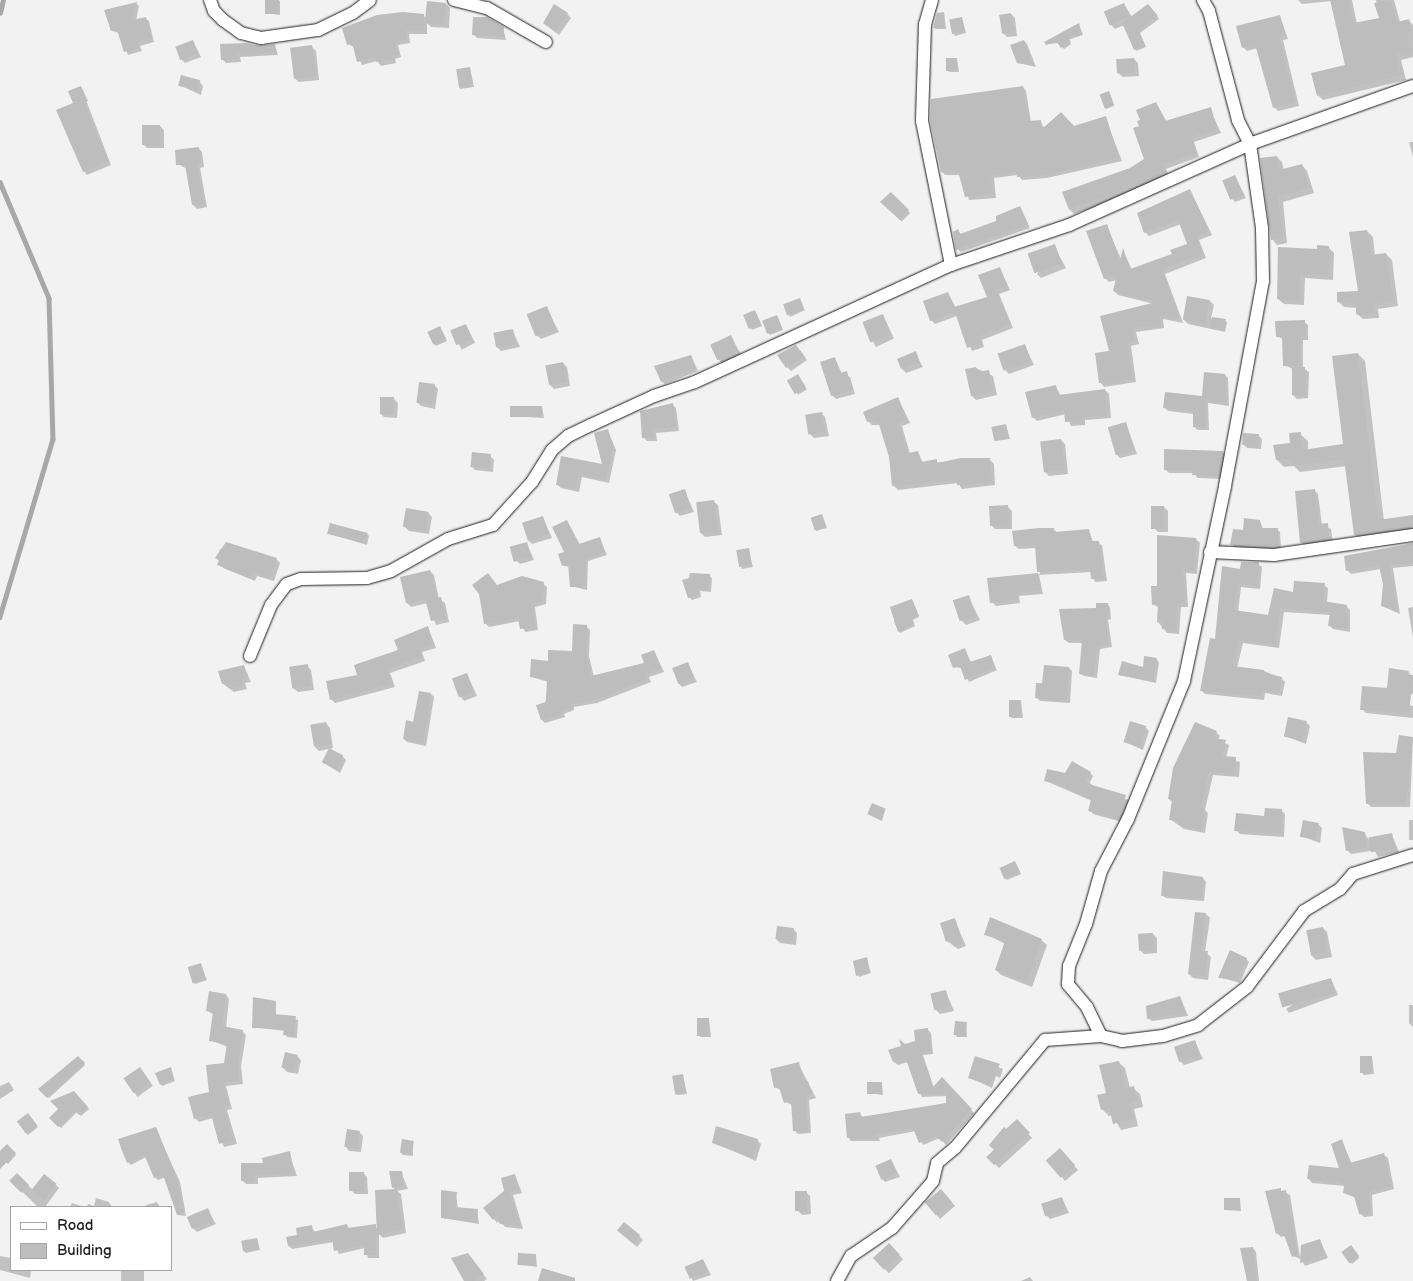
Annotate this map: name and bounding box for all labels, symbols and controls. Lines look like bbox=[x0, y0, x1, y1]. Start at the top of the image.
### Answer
legend bbox=[10, 1206, 172, 1271]
text: Road bbox=[57, 1216, 93, 1235]
text: Building bbox=[57, 1241, 112, 1260]

